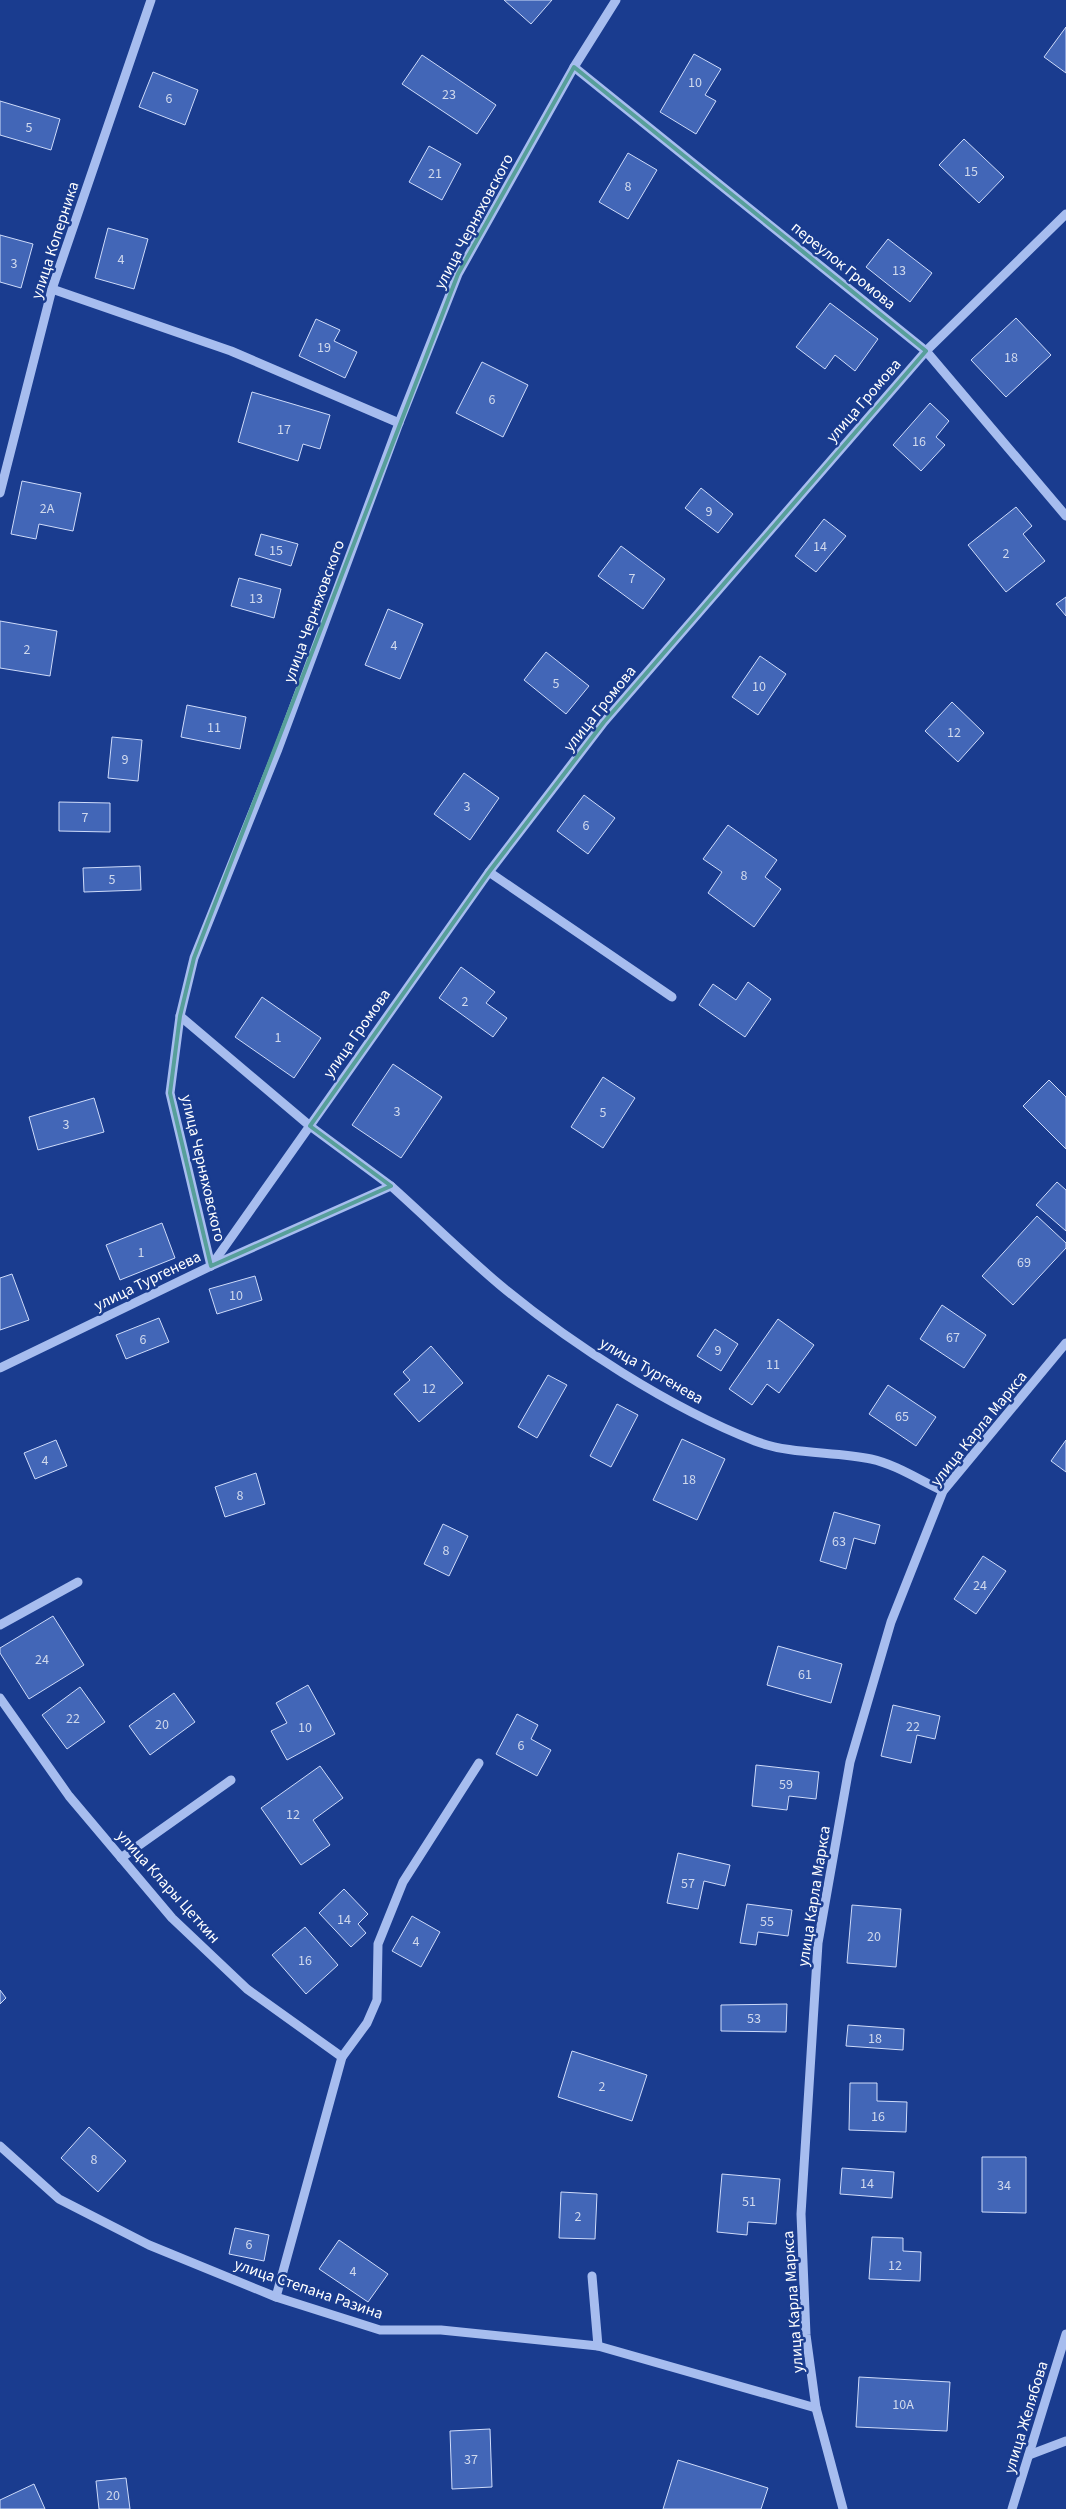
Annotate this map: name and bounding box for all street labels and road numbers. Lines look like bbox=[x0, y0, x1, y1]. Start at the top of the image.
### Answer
street label: улица Черняховского bbox=[429, 150, 519, 293]
street label: улица Коперника bbox=[26, 179, 84, 302]
street label: переулок Громова bbox=[786, 217, 900, 315]
street label: улица Громова bbox=[821, 354, 906, 447]
street label: улица Черняховского bbox=[278, 537, 350, 686]
street label: улица Громова bbox=[558, 661, 641, 756]
street label: улица Громова bbox=[318, 984, 396, 1083]
street label: улица Черняховского bbox=[175, 1092, 231, 1244]
street label: улица Тургенева bbox=[90, 1245, 205, 1316]
street label: улица Тургенева bbox=[596, 1332, 707, 1410]
street label: улица Карла Маркса bbox=[925, 1366, 1032, 1491]
street label: улица Карла Маркса bbox=[792, 1824, 836, 1968]
street label: улица Клары Цеткин bbox=[111, 1825, 225, 1948]
street label: улица Карла Маркса bbox=[777, 2230, 809, 2374]
street label: улица Степана Разина bbox=[231, 2253, 386, 2325]
street label: улица Желябова bbox=[998, 2358, 1054, 2476]

